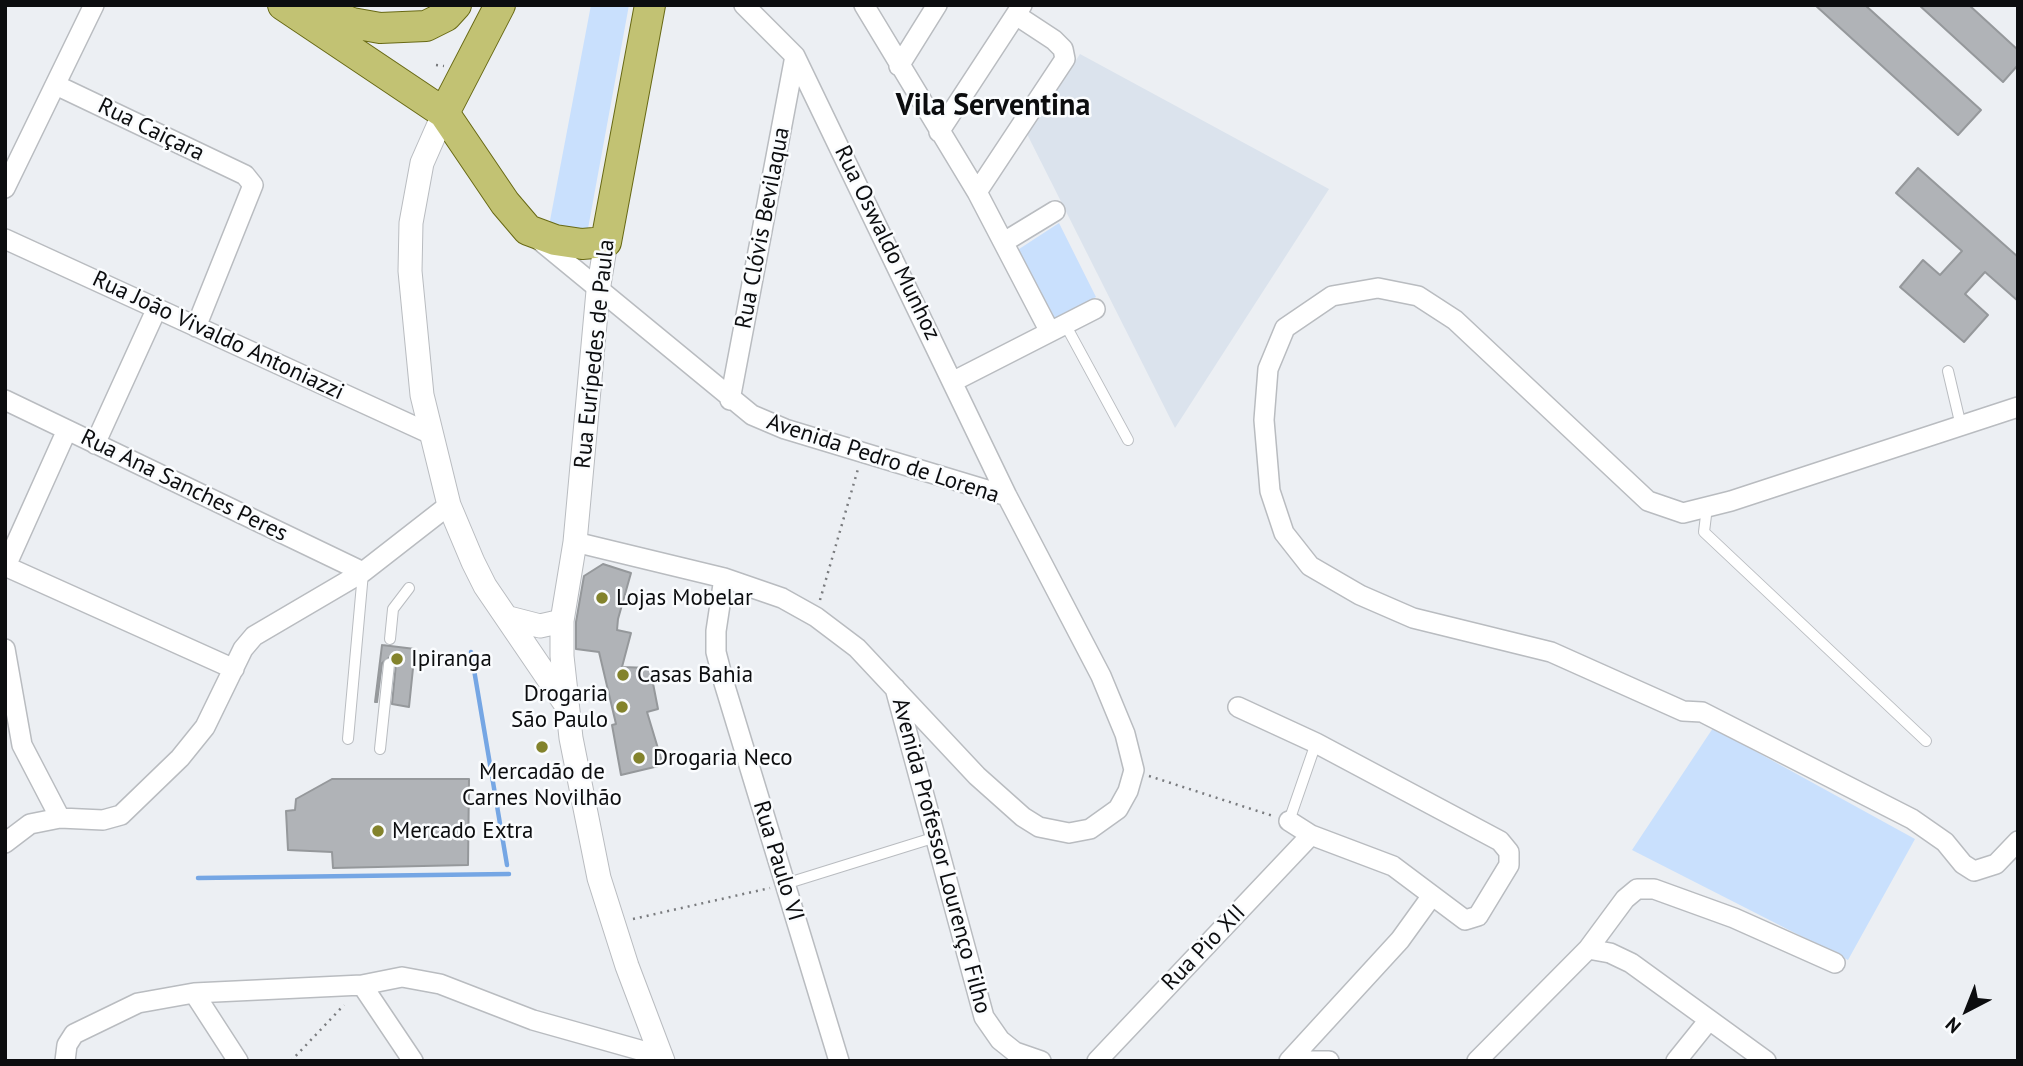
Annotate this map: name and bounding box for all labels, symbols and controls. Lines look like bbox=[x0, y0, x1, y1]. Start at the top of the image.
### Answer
district label: Vila Serventina bbox=[896, 88, 1090, 124]
street label: Rua Caiçara bbox=[93, 92, 209, 168]
street label: Rua Clóvis Bevilaqua bbox=[730, 125, 796, 331]
street label: Rua Oswaldo Munhoz bbox=[828, 141, 946, 345]
street label: Rua Eurípedes de Paula bbox=[569, 238, 621, 470]
street label: Rua João Vivaldo Antoniazzi bbox=[88, 266, 348, 406]
street label: Avenida Pedro de Lorena bbox=[763, 408, 1003, 510]
street label: Rua Ana Sanches Peres bbox=[76, 424, 292, 548]
place label: Lojas Mobelar bbox=[616, 584, 753, 612]
marker: Lojas Mobelar bbox=[594, 590, 610, 606]
place label: Ipiranga bbox=[411, 645, 492, 673]
marker: Ipiranga bbox=[389, 651, 405, 667]
place label: Casas Bahia bbox=[637, 661, 753, 689]
marker: Casas Bahia bbox=[615, 667, 631, 683]
place label: Drogaria São Paulo bbox=[511, 680, 608, 734]
street label: Avenida Professor Lourenço Filho bbox=[886, 695, 996, 1017]
marker: Drogaria São Paulo bbox=[614, 699, 630, 715]
marker: Mercadão de Carnes Novilhão bbox=[534, 739, 550, 755]
place label: Drogaria Neco bbox=[653, 744, 793, 772]
marker: Drogaria Neco bbox=[631, 750, 647, 766]
place label: Mercadão de Carnes Novilhão bbox=[462, 758, 622, 812]
street label: Rua Paulo VI bbox=[747, 798, 809, 924]
place label: Mercado Extra bbox=[392, 817, 534, 845]
marker: Mercado Extra bbox=[370, 823, 386, 839]
street label: Rua Pio XII bbox=[1156, 899, 1252, 997]
north arrow bbox=[1932, 975, 2002, 1045]
text: N bbox=[1940, 1013, 1966, 1039]

